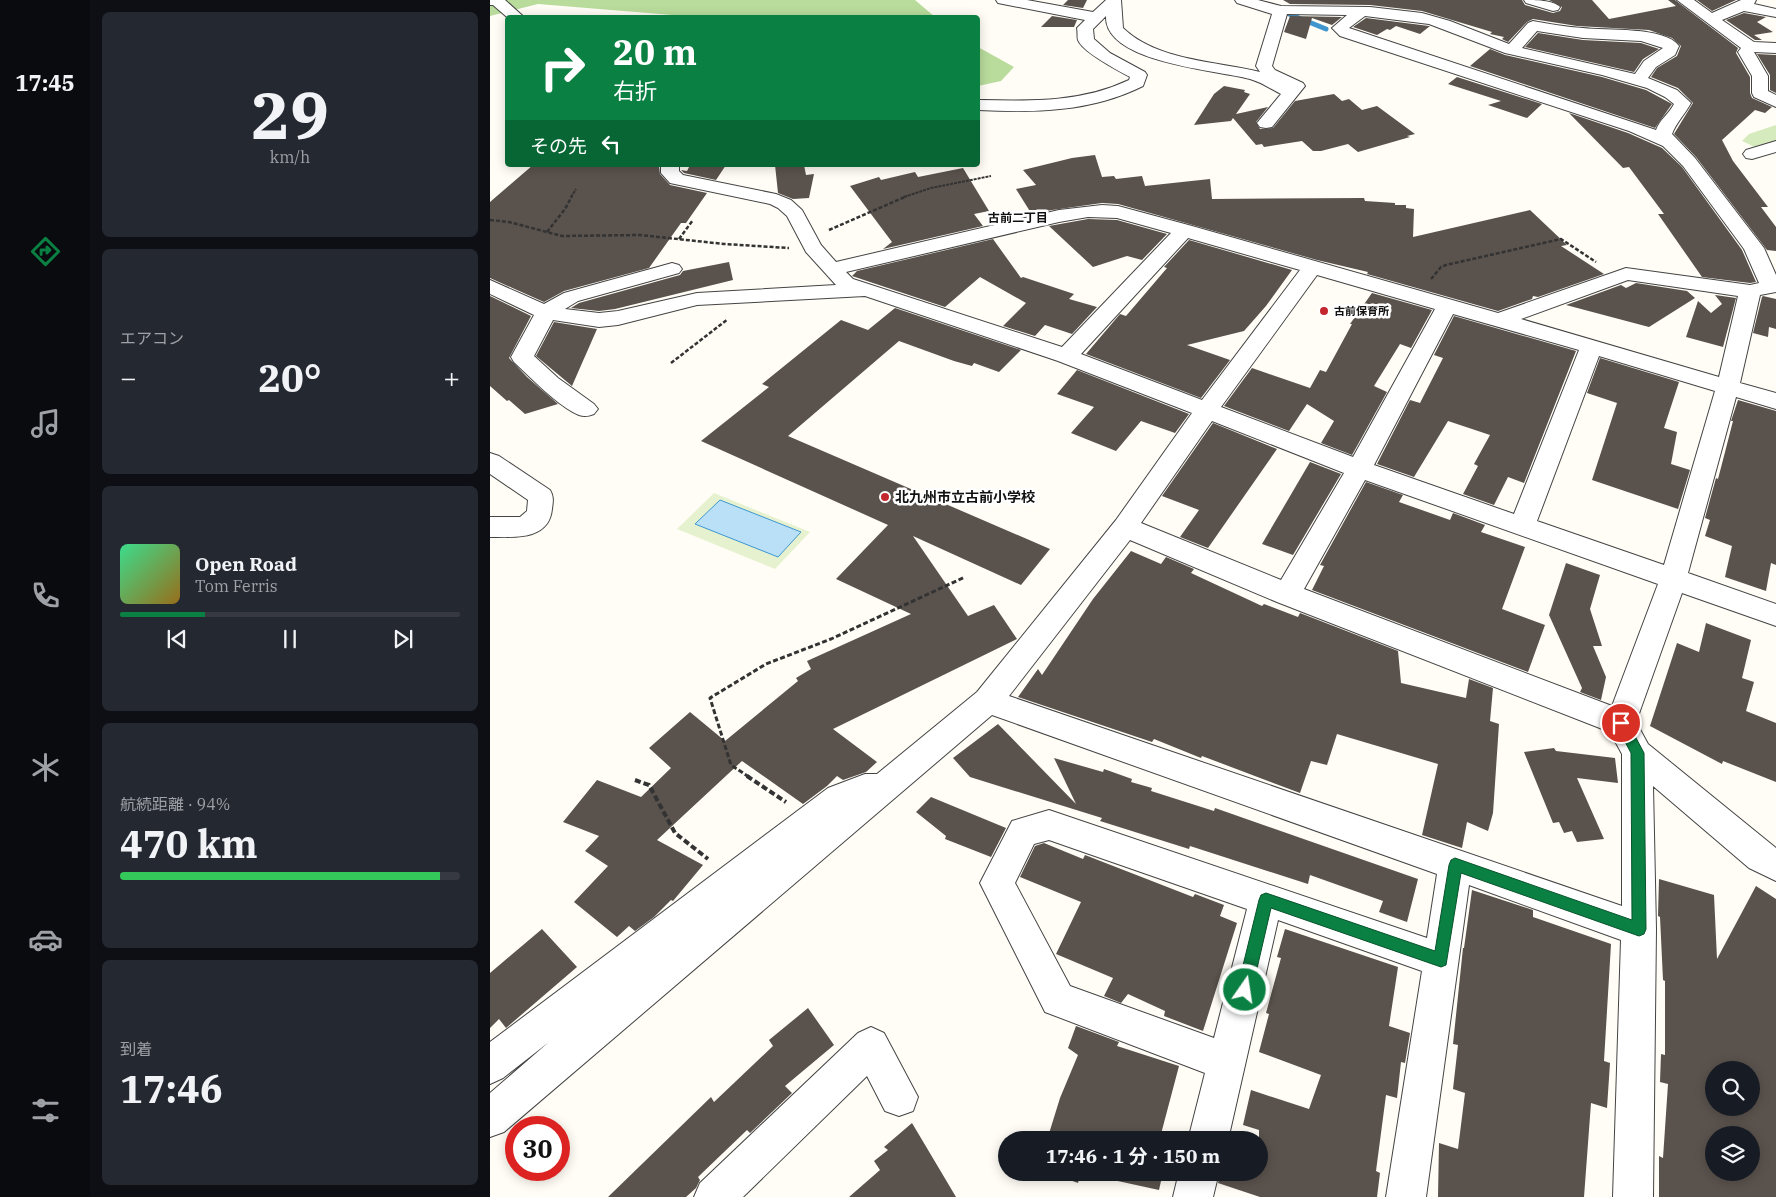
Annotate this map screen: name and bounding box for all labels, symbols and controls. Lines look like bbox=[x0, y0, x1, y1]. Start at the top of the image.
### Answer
text: 20 m bbox=[613, 29, 697, 75]
icon: right bbox=[530, 35, 595, 100]
text: 17:45 bbox=[15, 68, 75, 97]
text: 29 bbox=[251, 72, 329, 157]
text: 右折 bbox=[613, 76, 657, 105]
icon: left bbox=[597, 130, 625, 158]
text: その先 bbox=[530, 134, 587, 158]
text: km/h bbox=[270, 147, 310, 167]
district label: 古前二丁目 bbox=[988, 210, 1048, 225]
icon: directions bbox=[28, 234, 63, 269]
place label: 古前保育所 bbox=[1334, 304, 1389, 318]
marker: 古前保育所 bbox=[1318, 305, 1330, 317]
text: エアコン bbox=[120, 328, 184, 348]
text: 20° bbox=[258, 353, 322, 402]
text: − bbox=[120, 359, 137, 396]
text: + bbox=[443, 359, 460, 396]
icon: music bbox=[28, 406, 63, 441]
place label: 北九州市立古前小学校 bbox=[895, 488, 1035, 506]
marker: 北九州市立古前小学校 bbox=[879, 491, 891, 503]
text: Open Road bbox=[195, 552, 297, 576]
text: Tom Ferris bbox=[195, 576, 278, 596]
icon: phone bbox=[28, 578, 63, 613]
icon: previous bbox=[163, 625, 191, 653]
icon: pause bbox=[276, 625, 304, 653]
icon: next bbox=[389, 625, 417, 653]
pin bbox=[1600, 702, 1642, 744]
icon: arrive bbox=[1607, 709, 1635, 737]
icon: climate bbox=[28, 750, 63, 785]
text: 航続距離 · 94% bbox=[120, 794, 230, 814]
text: 470 km bbox=[120, 819, 258, 868]
icon: car bbox=[28, 922, 63, 957]
position arrow bbox=[1218, 963, 1270, 1015]
text: 到着 bbox=[120, 1039, 152, 1059]
map controls bbox=[1705, 1061, 1760, 1181]
button: search bbox=[1705, 1061, 1760, 1116]
text: 17:46 bbox=[120, 1064, 223, 1113]
icon: filters bbox=[28, 1093, 63, 1128]
speed limit sign: 30 bbox=[505, 1116, 570, 1181]
button: layers bbox=[1705, 1126, 1760, 1181]
text: 17:46 · 1 分 · 150 m bbox=[1046, 1144, 1220, 1168]

